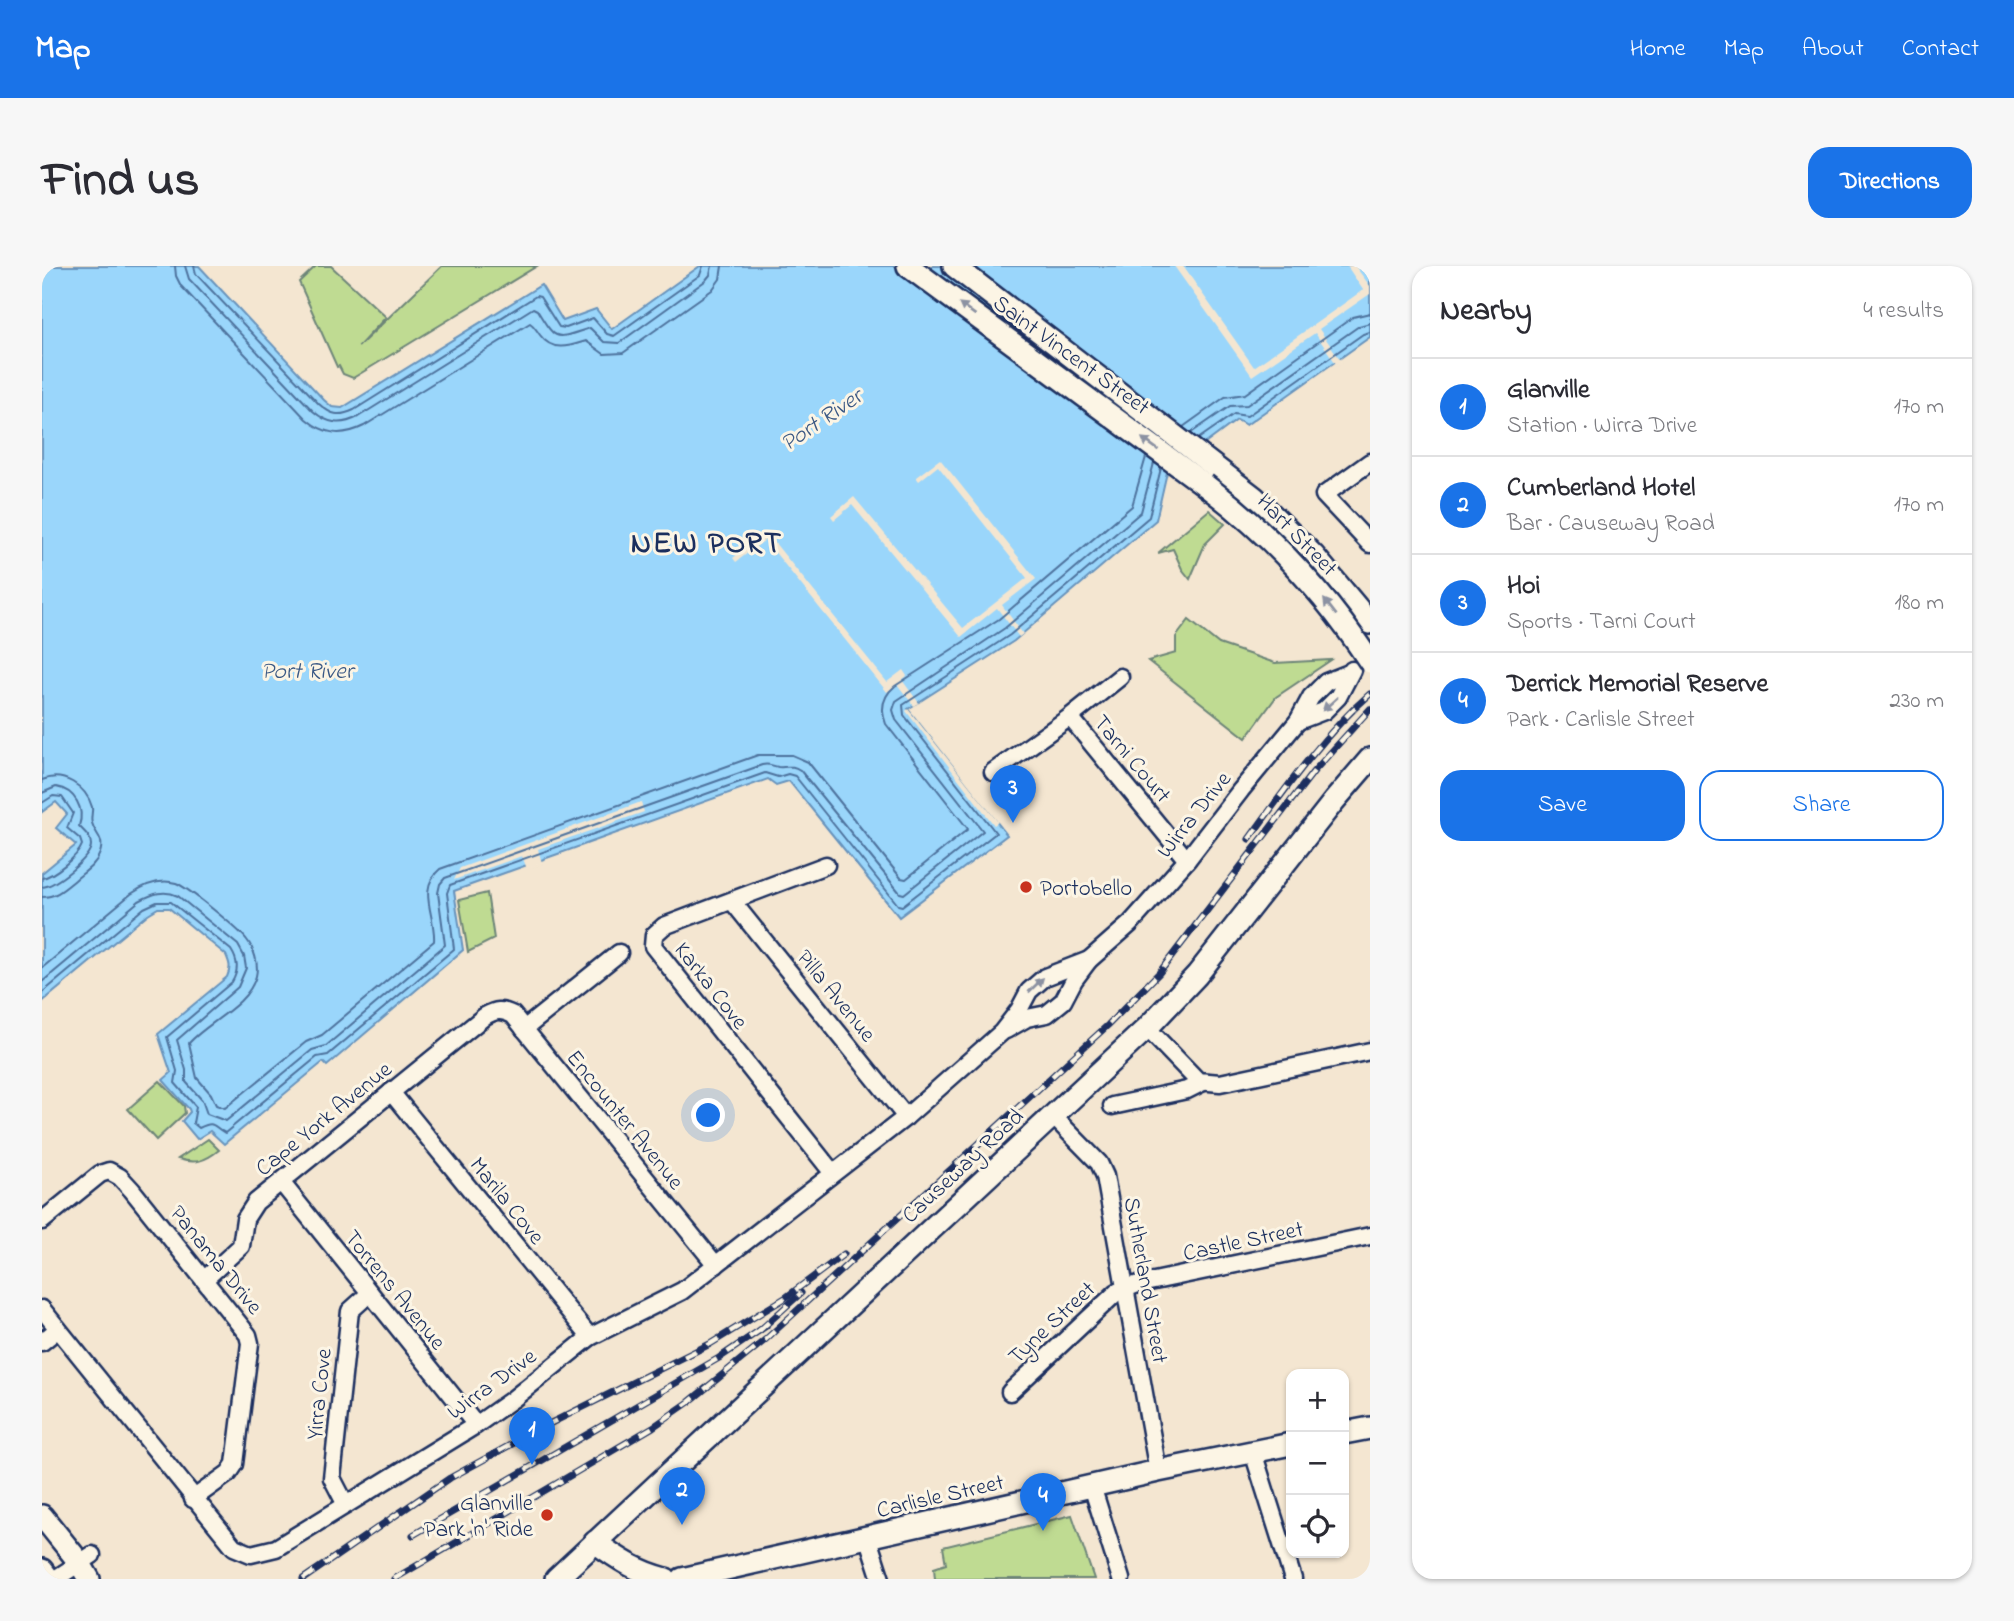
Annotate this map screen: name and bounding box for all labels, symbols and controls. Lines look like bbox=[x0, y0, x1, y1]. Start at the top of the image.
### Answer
text: Map bbox=[35, 25, 91, 73]
text: Home bbox=[1630, 32, 1686, 67]
text: Map bbox=[1724, 32, 1764, 67]
text: About bbox=[1802, 32, 1864, 67]
text: Contact bbox=[1902, 32, 1979, 67]
text: Find us bbox=[42, 146, 199, 218]
button: Directions bbox=[1808, 147, 1972, 218]
street label: Saint Vincent Street bbox=[985, 288, 1156, 424]
text: Nearby bbox=[1440, 290, 1532, 334]
text: 4 results bbox=[1863, 295, 1944, 328]
one-way arrow bbox=[958, 302, 976, 316]
text: Glanville bbox=[1507, 372, 1590, 410]
water label: Port River bbox=[774, 379, 873, 461]
text: 1 bbox=[1459, 391, 1467, 424]
text: 170 m bbox=[1894, 391, 1944, 424]
text: Station · Wirra Drive bbox=[1507, 410, 1697, 443]
one-way arrow bbox=[1141, 437, 1159, 451]
text: Cumberland Hotel bbox=[1507, 470, 1695, 508]
street label: Hart Street bbox=[1248, 487, 1345, 585]
text: 2 bbox=[1457, 489, 1469, 522]
text: 170 m bbox=[1894, 489, 1944, 522]
text: Bar · Causeway Road bbox=[1507, 508, 1715, 541]
district label: NEW PORT bbox=[631, 523, 783, 567]
text: Hoi bbox=[1507, 568, 1540, 606]
text: 3 bbox=[1458, 587, 1468, 620]
text: 180 m bbox=[1895, 587, 1944, 620]
one-way arrow bbox=[1322, 598, 1337, 616]
text: Sports · Tarni Court bbox=[1507, 606, 1696, 639]
water label: Port River bbox=[261, 655, 356, 690]
text: Derrick Memorial Reserve bbox=[1507, 666, 1768, 704]
text: 4 bbox=[1458, 685, 1468, 718]
text: 230 m bbox=[1890, 685, 1944, 718]
one-way arrow bbox=[1321, 696, 1339, 712]
text: Park · Carlisle Street bbox=[1507, 704, 1695, 737]
street label: Tarni Court bbox=[1084, 708, 1178, 811]
street label: Wirra Drive bbox=[1150, 764, 1241, 866]
pin: 3 bbox=[990, 765, 1036, 823]
button: Save bbox=[1440, 770, 1685, 841]
button: Share bbox=[1699, 770, 1944, 841]
place label: Portobello bbox=[1040, 873, 1132, 906]
marker: Portobello bbox=[1018, 879, 1034, 895]
street label: Karka Cove bbox=[665, 936, 755, 1038]
street label: Pilla Avenue bbox=[787, 943, 883, 1051]
one-way arrow bbox=[1027, 977, 1045, 993]
street label: Encounter Avenue bbox=[557, 1044, 691, 1198]
street label: Cape York Avenue bbox=[249, 1054, 400, 1185]
your location bbox=[691, 1098, 725, 1132]
street label: Causeway Road bbox=[895, 1101, 1033, 1234]
street label: Marila Cove bbox=[460, 1151, 552, 1253]
street label: Sutherland Street bbox=[1114, 1195, 1175, 1366]
street label: Panama Drive bbox=[161, 1199, 270, 1323]
street label: Castle Street bbox=[1180, 1214, 1307, 1271]
street label: Torrens Avenue bbox=[335, 1223, 453, 1358]
street label: Tyne Street bbox=[1001, 1274, 1106, 1375]
street label: Wirra Drive bbox=[441, 1341, 545, 1429]
street label: Yirra Cove bbox=[299, 1346, 342, 1442]
map controls bbox=[1286, 1369, 1349, 1558]
button: + bbox=[1286, 1369, 1349, 1432]
pin: 1 bbox=[509, 1407, 555, 1465]
button: − bbox=[1286, 1432, 1349, 1495]
pin: 2 bbox=[659, 1467, 705, 1525]
street label: Carlisle Street bbox=[874, 1467, 1008, 1528]
pin: 4 bbox=[1020, 1473, 1066, 1531]
place label: Glanville Park 'n' Ride bbox=[424, 1488, 534, 1547]
button: locate bbox=[1286, 1495, 1349, 1558]
marker: Glanville Park 'n' Ride bbox=[539, 1507, 555, 1523]

